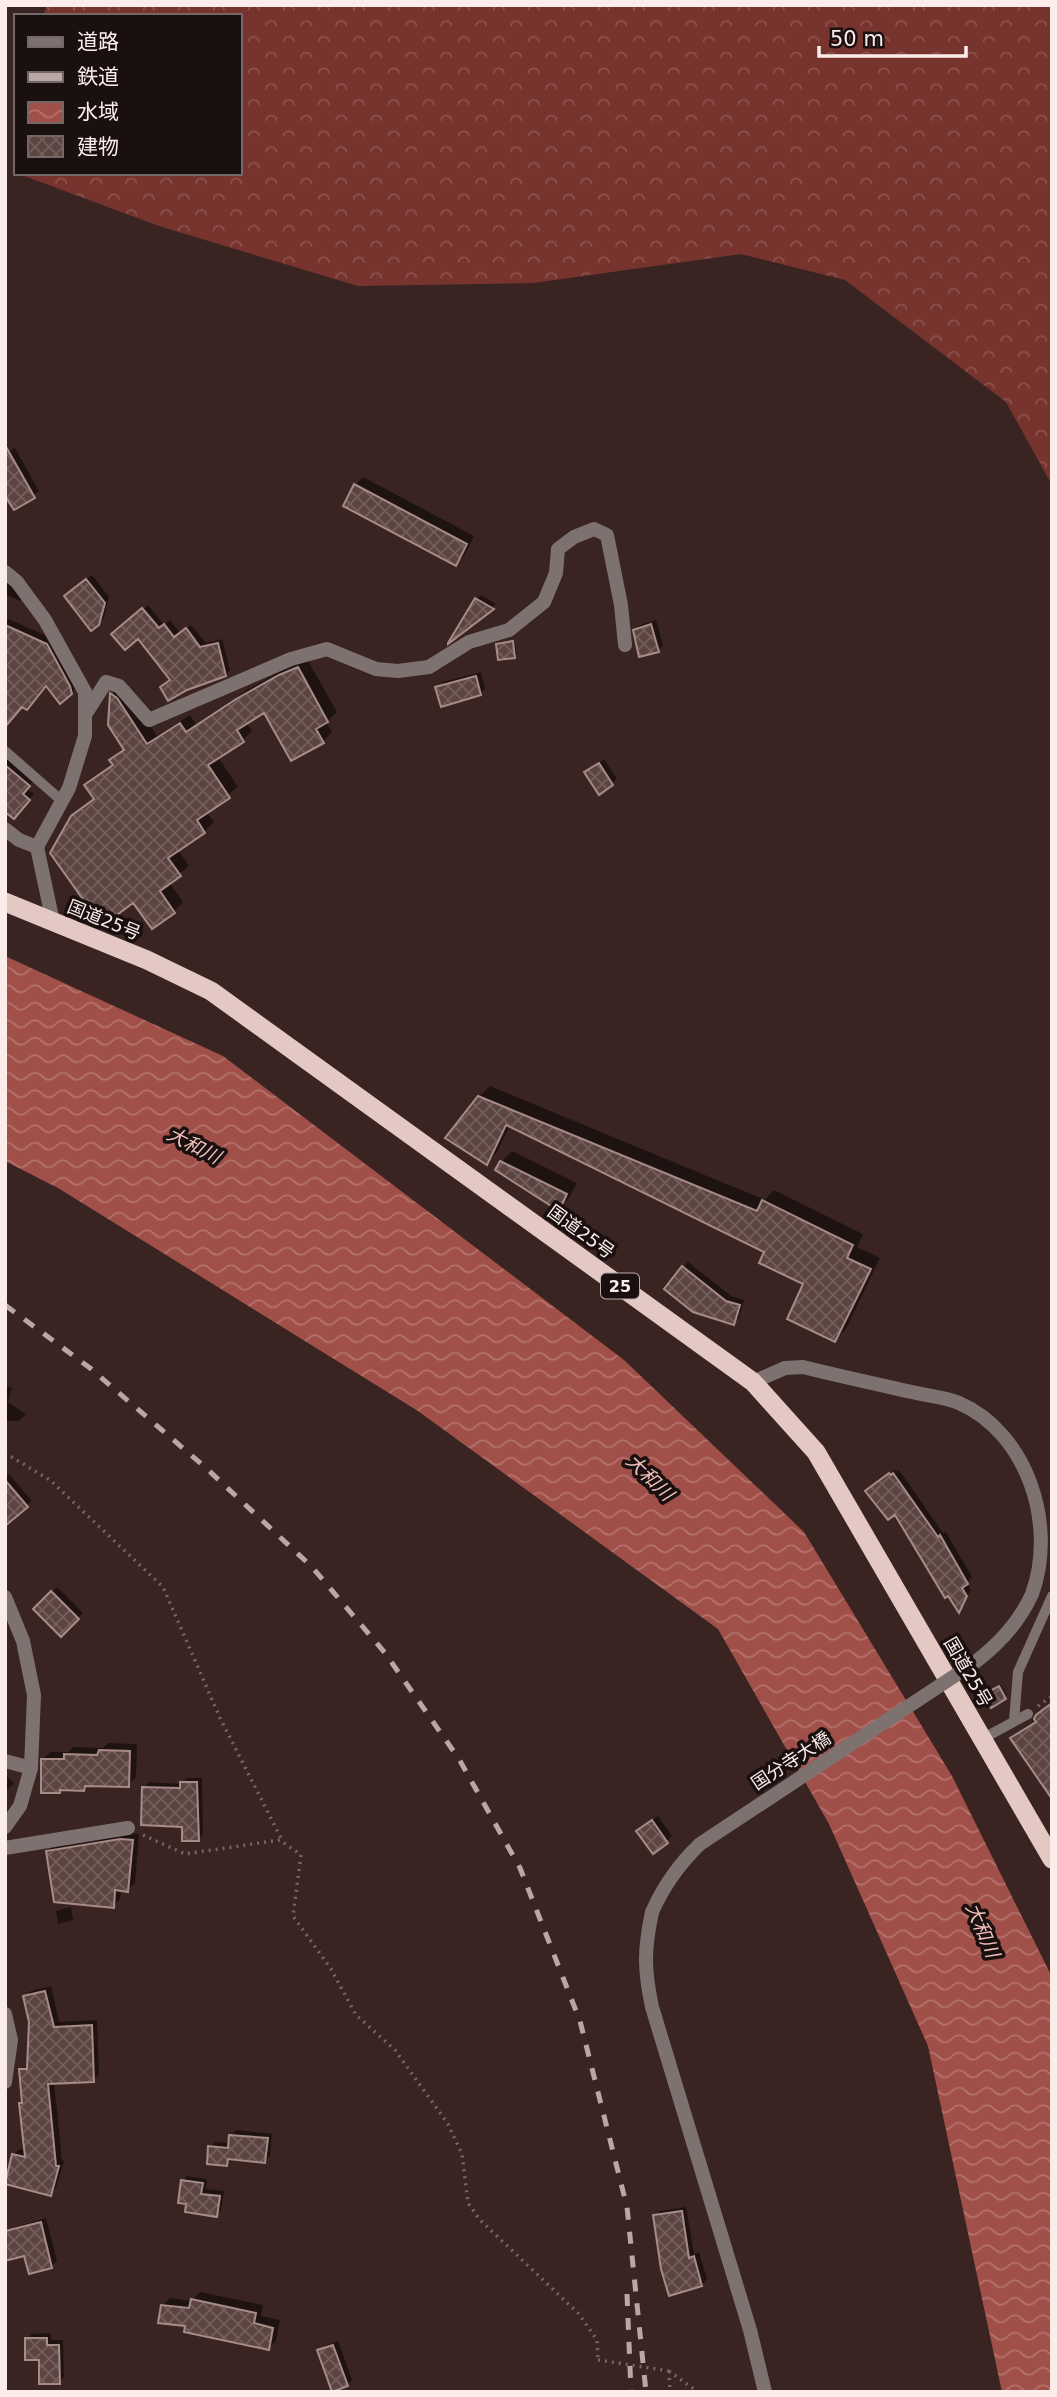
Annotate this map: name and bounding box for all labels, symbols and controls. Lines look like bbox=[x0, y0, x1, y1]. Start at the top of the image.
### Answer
legend bbox=[14, 14, 242, 175]
scale bar bbox=[819, 14, 966, 58]
text: 50 m bbox=[830, 27, 884, 51]
text: 道路 bbox=[77, 30, 119, 54]
text: 鉄道 bbox=[77, 65, 119, 89]
text: 水域 bbox=[77, 100, 119, 124]
text: 建物 bbox=[77, 135, 119, 159]
street label: 国道25号 bbox=[65, 895, 144, 944]
water label: 大和川 bbox=[164, 1122, 226, 1169]
street label: 国道25号 bbox=[544, 1200, 619, 1263]
road number: 25 bbox=[601, 1274, 639, 1298]
water label: 大和川 bbox=[622, 1449, 680, 1506]
street label: 国道25号 bbox=[940, 1633, 997, 1710]
street label: 国分寺大橋 bbox=[747, 1727, 834, 1794]
water label: 大和川 bbox=[962, 1899, 1005, 1962]

